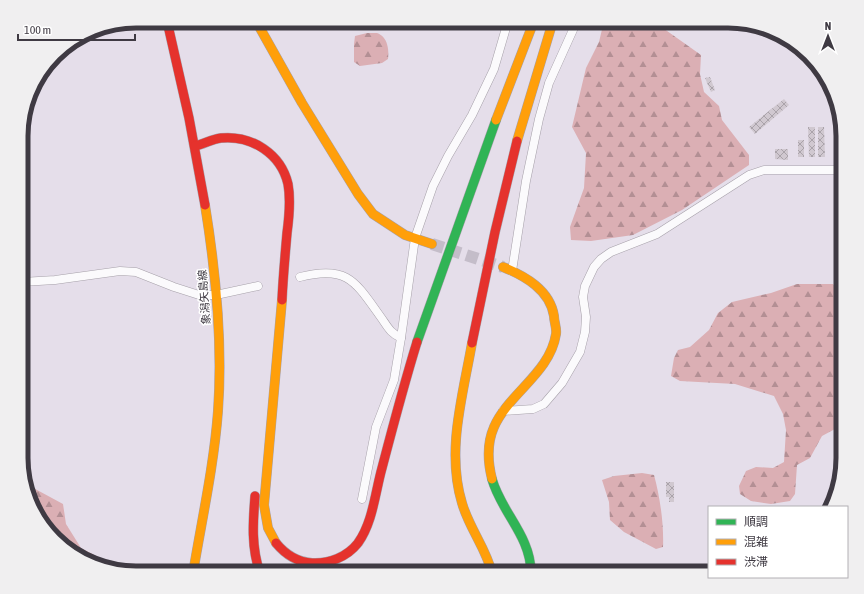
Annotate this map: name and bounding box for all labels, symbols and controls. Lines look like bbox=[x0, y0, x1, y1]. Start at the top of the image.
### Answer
scale bar bbox=[18, 16, 135, 42]
north arrow bbox=[808, 16, 848, 56]
text: N bbox=[825, 20, 831, 32]
text: 100 m bbox=[24, 23, 51, 37]
street label: 象潟矢島線 bbox=[196, 269, 212, 325]
legend bbox=[708, 506, 848, 578]
text: 順調 bbox=[744, 515, 768, 529]
text: 混雑 bbox=[744, 535, 768, 549]
text: 渋滞 bbox=[744, 555, 768, 569]

